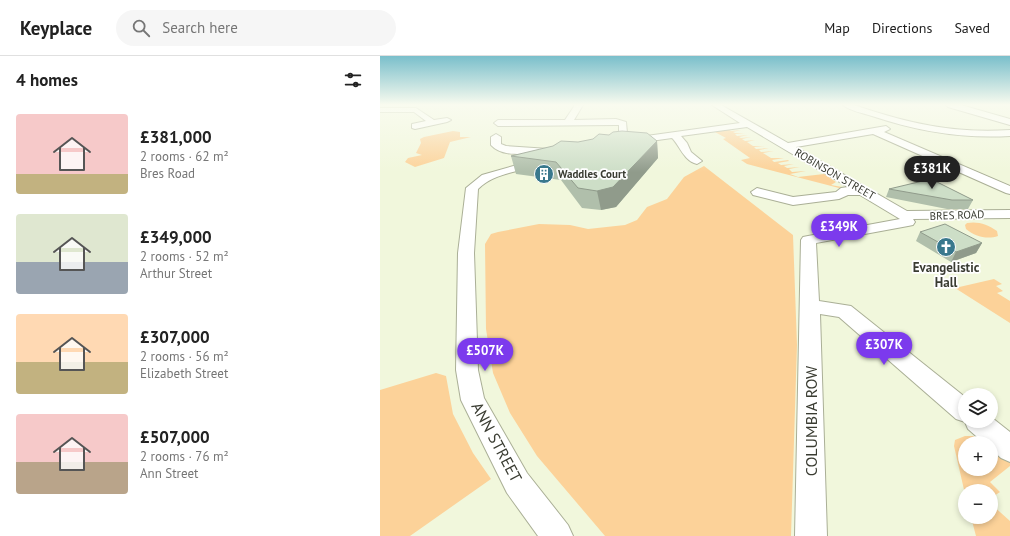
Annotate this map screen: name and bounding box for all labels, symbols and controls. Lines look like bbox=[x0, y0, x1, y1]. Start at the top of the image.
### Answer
search box bbox=[116, 10, 396, 46]
text: Keyplace bbox=[20, 16, 92, 40]
icon: search bbox=[130, 17, 152, 39]
text: Search here bbox=[162, 18, 238, 37]
text: Map bbox=[824, 19, 850, 37]
text: Directions bbox=[872, 19, 932, 37]
text: Saved bbox=[954, 19, 990, 37]
text: 4 homes bbox=[16, 69, 78, 91]
icon: filters bbox=[342, 69, 364, 91]
text: £381,000 bbox=[140, 126, 212, 148]
icon: home bbox=[48, 130, 96, 178]
street label: ROBINSON STREET bbox=[792, 145, 878, 203]
text: 2 rooms · 62 m² bbox=[140, 148, 229, 165]
pin: £381K bbox=[904, 156, 960, 190]
text: £381K bbox=[913, 160, 951, 177]
building icon: Waddles Court bbox=[533, 163, 555, 185]
text: Bres Road bbox=[140, 165, 195, 182]
place label: Waddles Court bbox=[558, 167, 626, 181]
street label: BRES ROAD bbox=[929, 207, 985, 223]
pin: £349K bbox=[811, 214, 867, 248]
text: £349K bbox=[820, 218, 858, 235]
text: £349,000 bbox=[140, 226, 212, 248]
icon: home bbox=[48, 230, 96, 278]
church icon: Evangelistic Hall bbox=[935, 236, 957, 258]
text: 2 rooms · 52 m² bbox=[140, 248, 229, 265]
place label: Evangelistic Hall bbox=[913, 259, 980, 291]
text: Arthur Street bbox=[140, 265, 212, 282]
text: £307,000 bbox=[140, 326, 210, 348]
icon: home bbox=[48, 330, 96, 378]
pin: £307K bbox=[856, 332, 912, 366]
text: £307K bbox=[865, 336, 903, 353]
pin: £507K bbox=[457, 338, 513, 372]
text: £507K bbox=[466, 342, 504, 359]
text: 2 rooms · 56 m² bbox=[140, 348, 229, 365]
text: Elizabeth Street bbox=[140, 365, 228, 382]
street label: COLUMBIA ROW bbox=[801, 365, 821, 476]
map controls bbox=[958, 388, 998, 524]
button: layers bbox=[958, 388, 998, 428]
street label: ANN STREET bbox=[467, 398, 527, 486]
text: £507,000 bbox=[140, 426, 210, 448]
icon: home bbox=[48, 430, 96, 478]
button: + bbox=[958, 436, 998, 476]
text: 2 rooms · 76 m² bbox=[140, 448, 229, 465]
text: Ann Street bbox=[140, 465, 199, 482]
button: − bbox=[958, 484, 998, 524]

